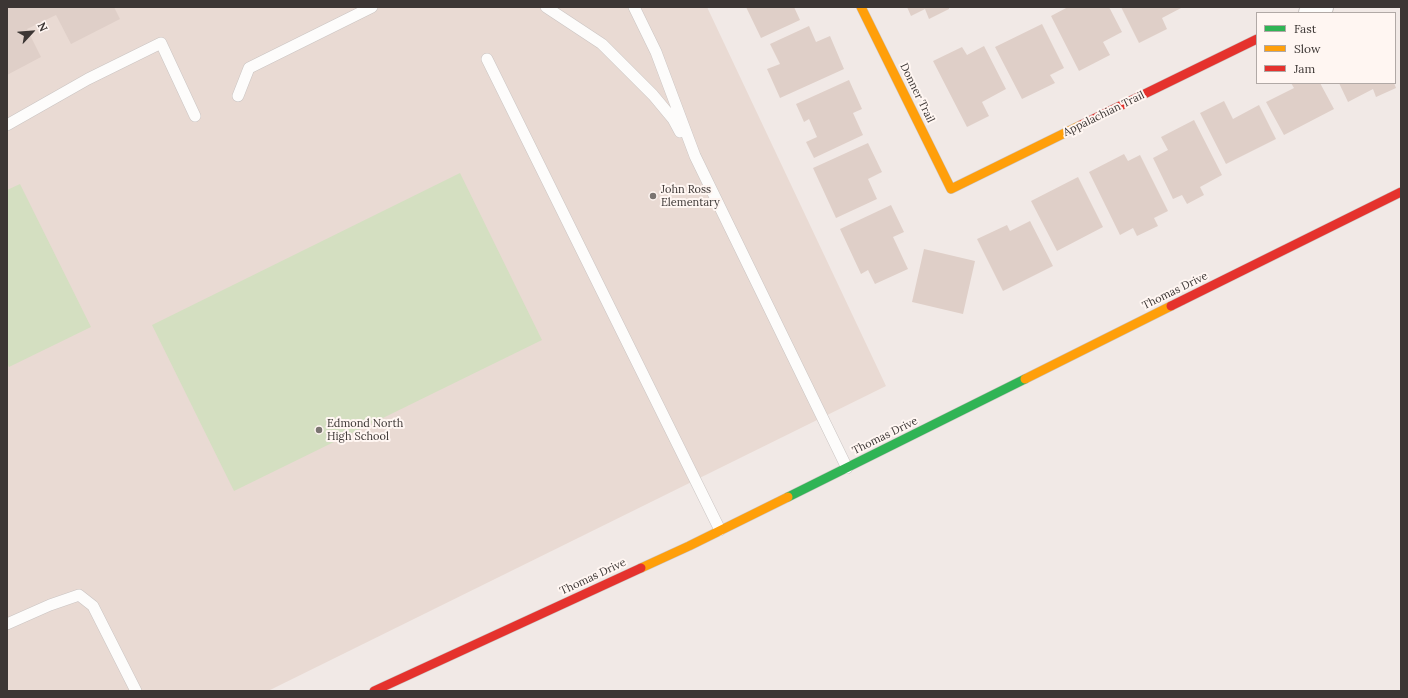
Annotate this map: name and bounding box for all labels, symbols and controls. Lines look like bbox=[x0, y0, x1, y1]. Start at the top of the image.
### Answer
north arrow bbox=[12, 12, 52, 52]
legend bbox=[1256, 12, 1396, 84]
text: N bbox=[35, 20, 51, 34]
text: Fast bbox=[1294, 21, 1317, 36]
text: Slow bbox=[1294, 41, 1321, 56]
street label: Donner Trail bbox=[897, 61, 937, 125]
text: Jam bbox=[1294, 61, 1315, 76]
street label: Appalachian Trail bbox=[1061, 89, 1147, 139]
place label: John Ross Elementary bbox=[661, 183, 720, 209]
marker: John Ross Elementary bbox=[648, 191, 658, 201]
street label: Thomas Drive bbox=[1140, 269, 1210, 313]
street label: Thomas Drive bbox=[850, 414, 920, 458]
place label: Edmond North High School bbox=[327, 417, 403, 443]
marker: Edmond North High School bbox=[314, 425, 324, 435]
street label: Thomas Drive bbox=[558, 556, 628, 598]

